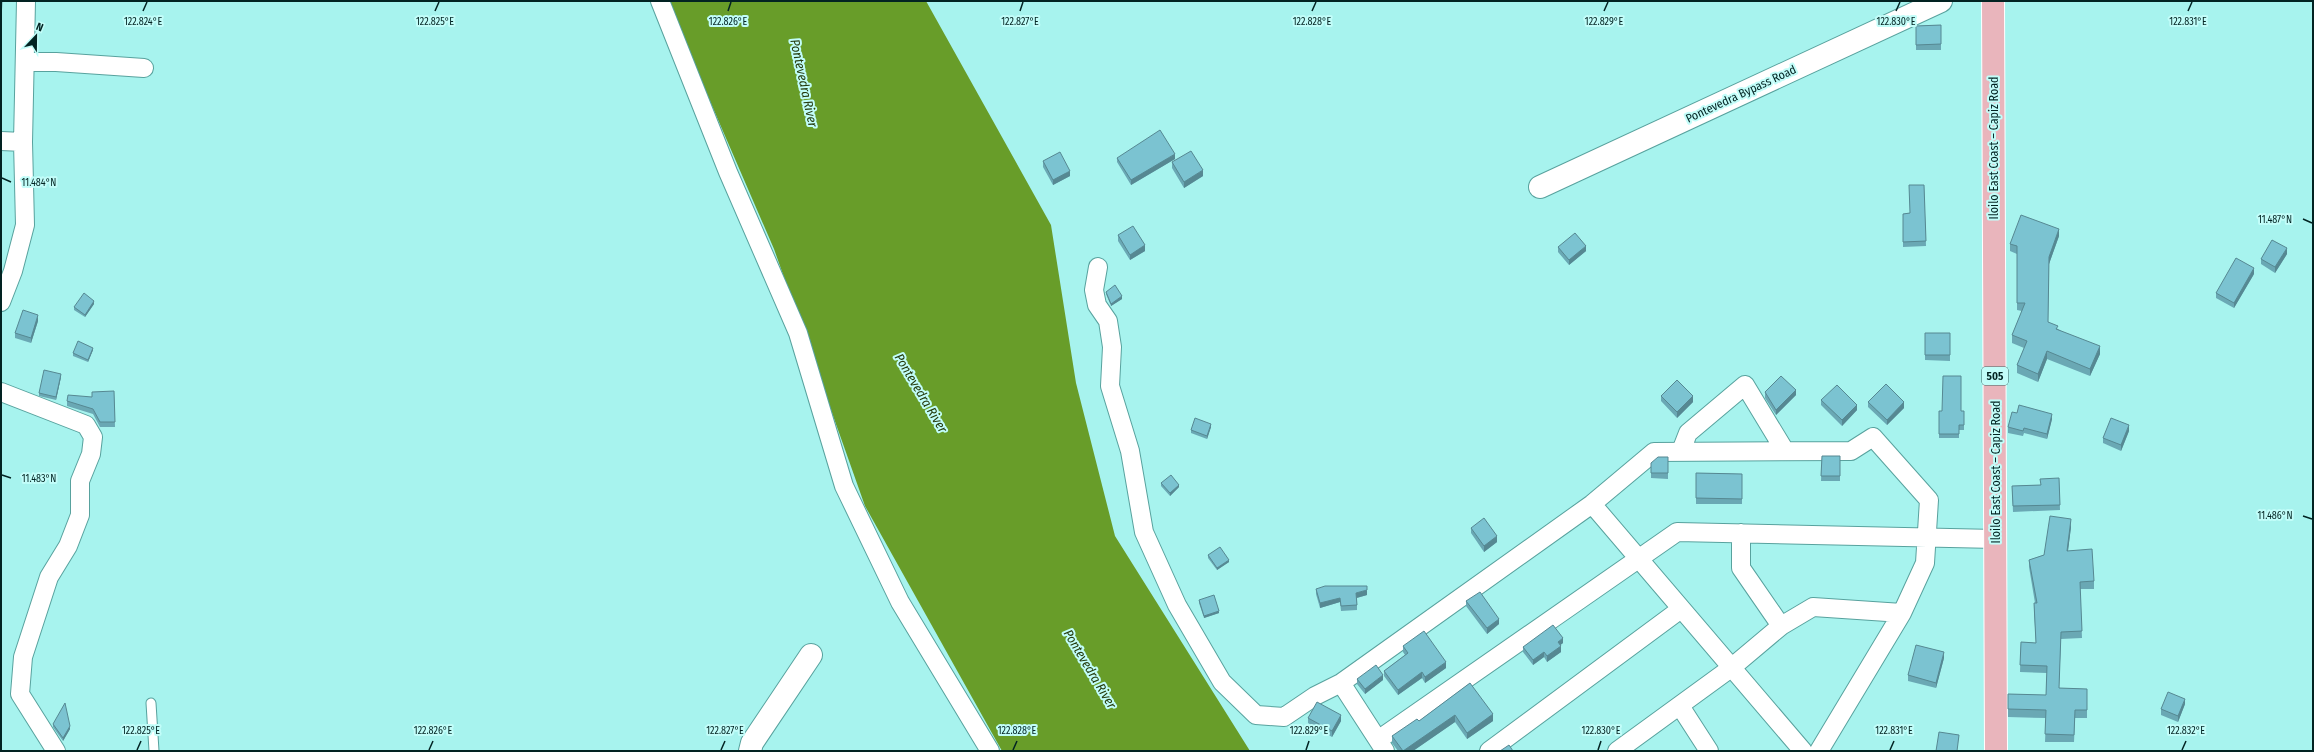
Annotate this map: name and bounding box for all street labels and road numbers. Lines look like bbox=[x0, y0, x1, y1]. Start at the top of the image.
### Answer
street label: Pontevedra Bypass Road bbox=[1684, 62, 1798, 126]
street label: Iloilo East Coast – Capiz Road bbox=[1987, 77, 2001, 219]
road number: 505 bbox=[1982, 367, 2008, 385]
street label: Iloilo East Coast – Capiz Road bbox=[1989, 401, 2003, 543]

